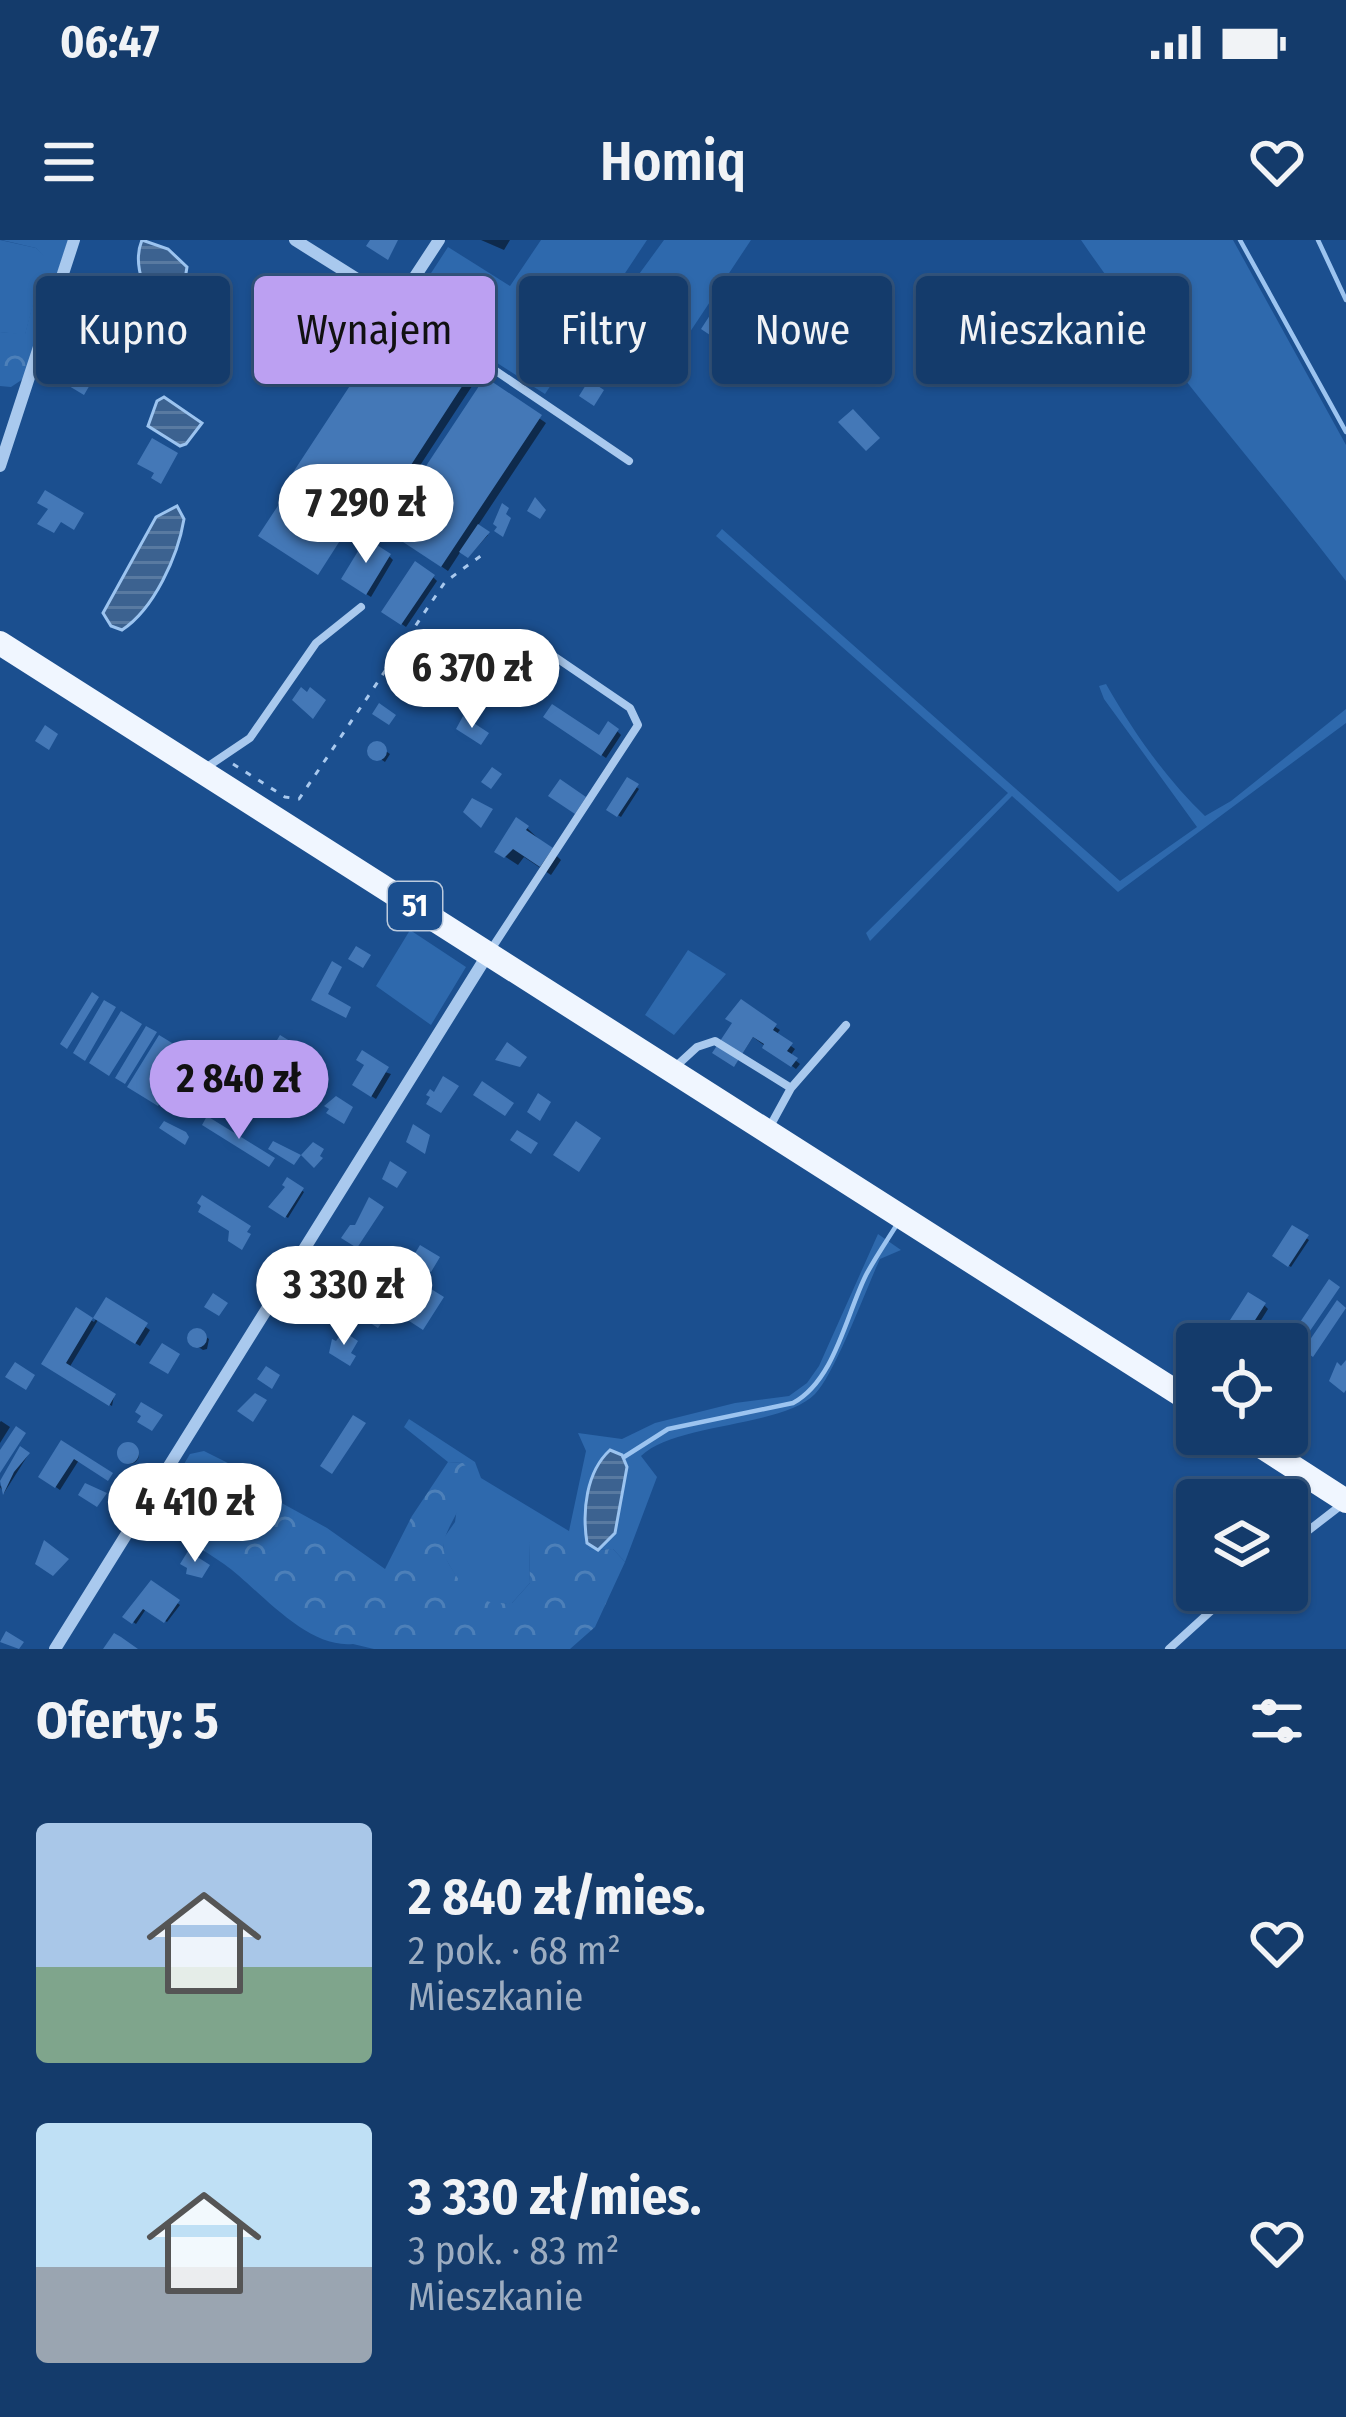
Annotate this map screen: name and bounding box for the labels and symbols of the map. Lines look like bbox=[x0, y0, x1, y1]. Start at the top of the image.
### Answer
pin: 7 290 zł bbox=[242, 464, 490, 566]
pin: 6 370 zł bbox=[348, 629, 596, 731]
road number: 51 bbox=[388, 882, 442, 930]
pin: 2 840 zł bbox=[115, 1040, 363, 1142]
pin: 3 330 zł bbox=[220, 1246, 468, 1348]
pin: 4 410 zł bbox=[71, 1463, 319, 1565]

